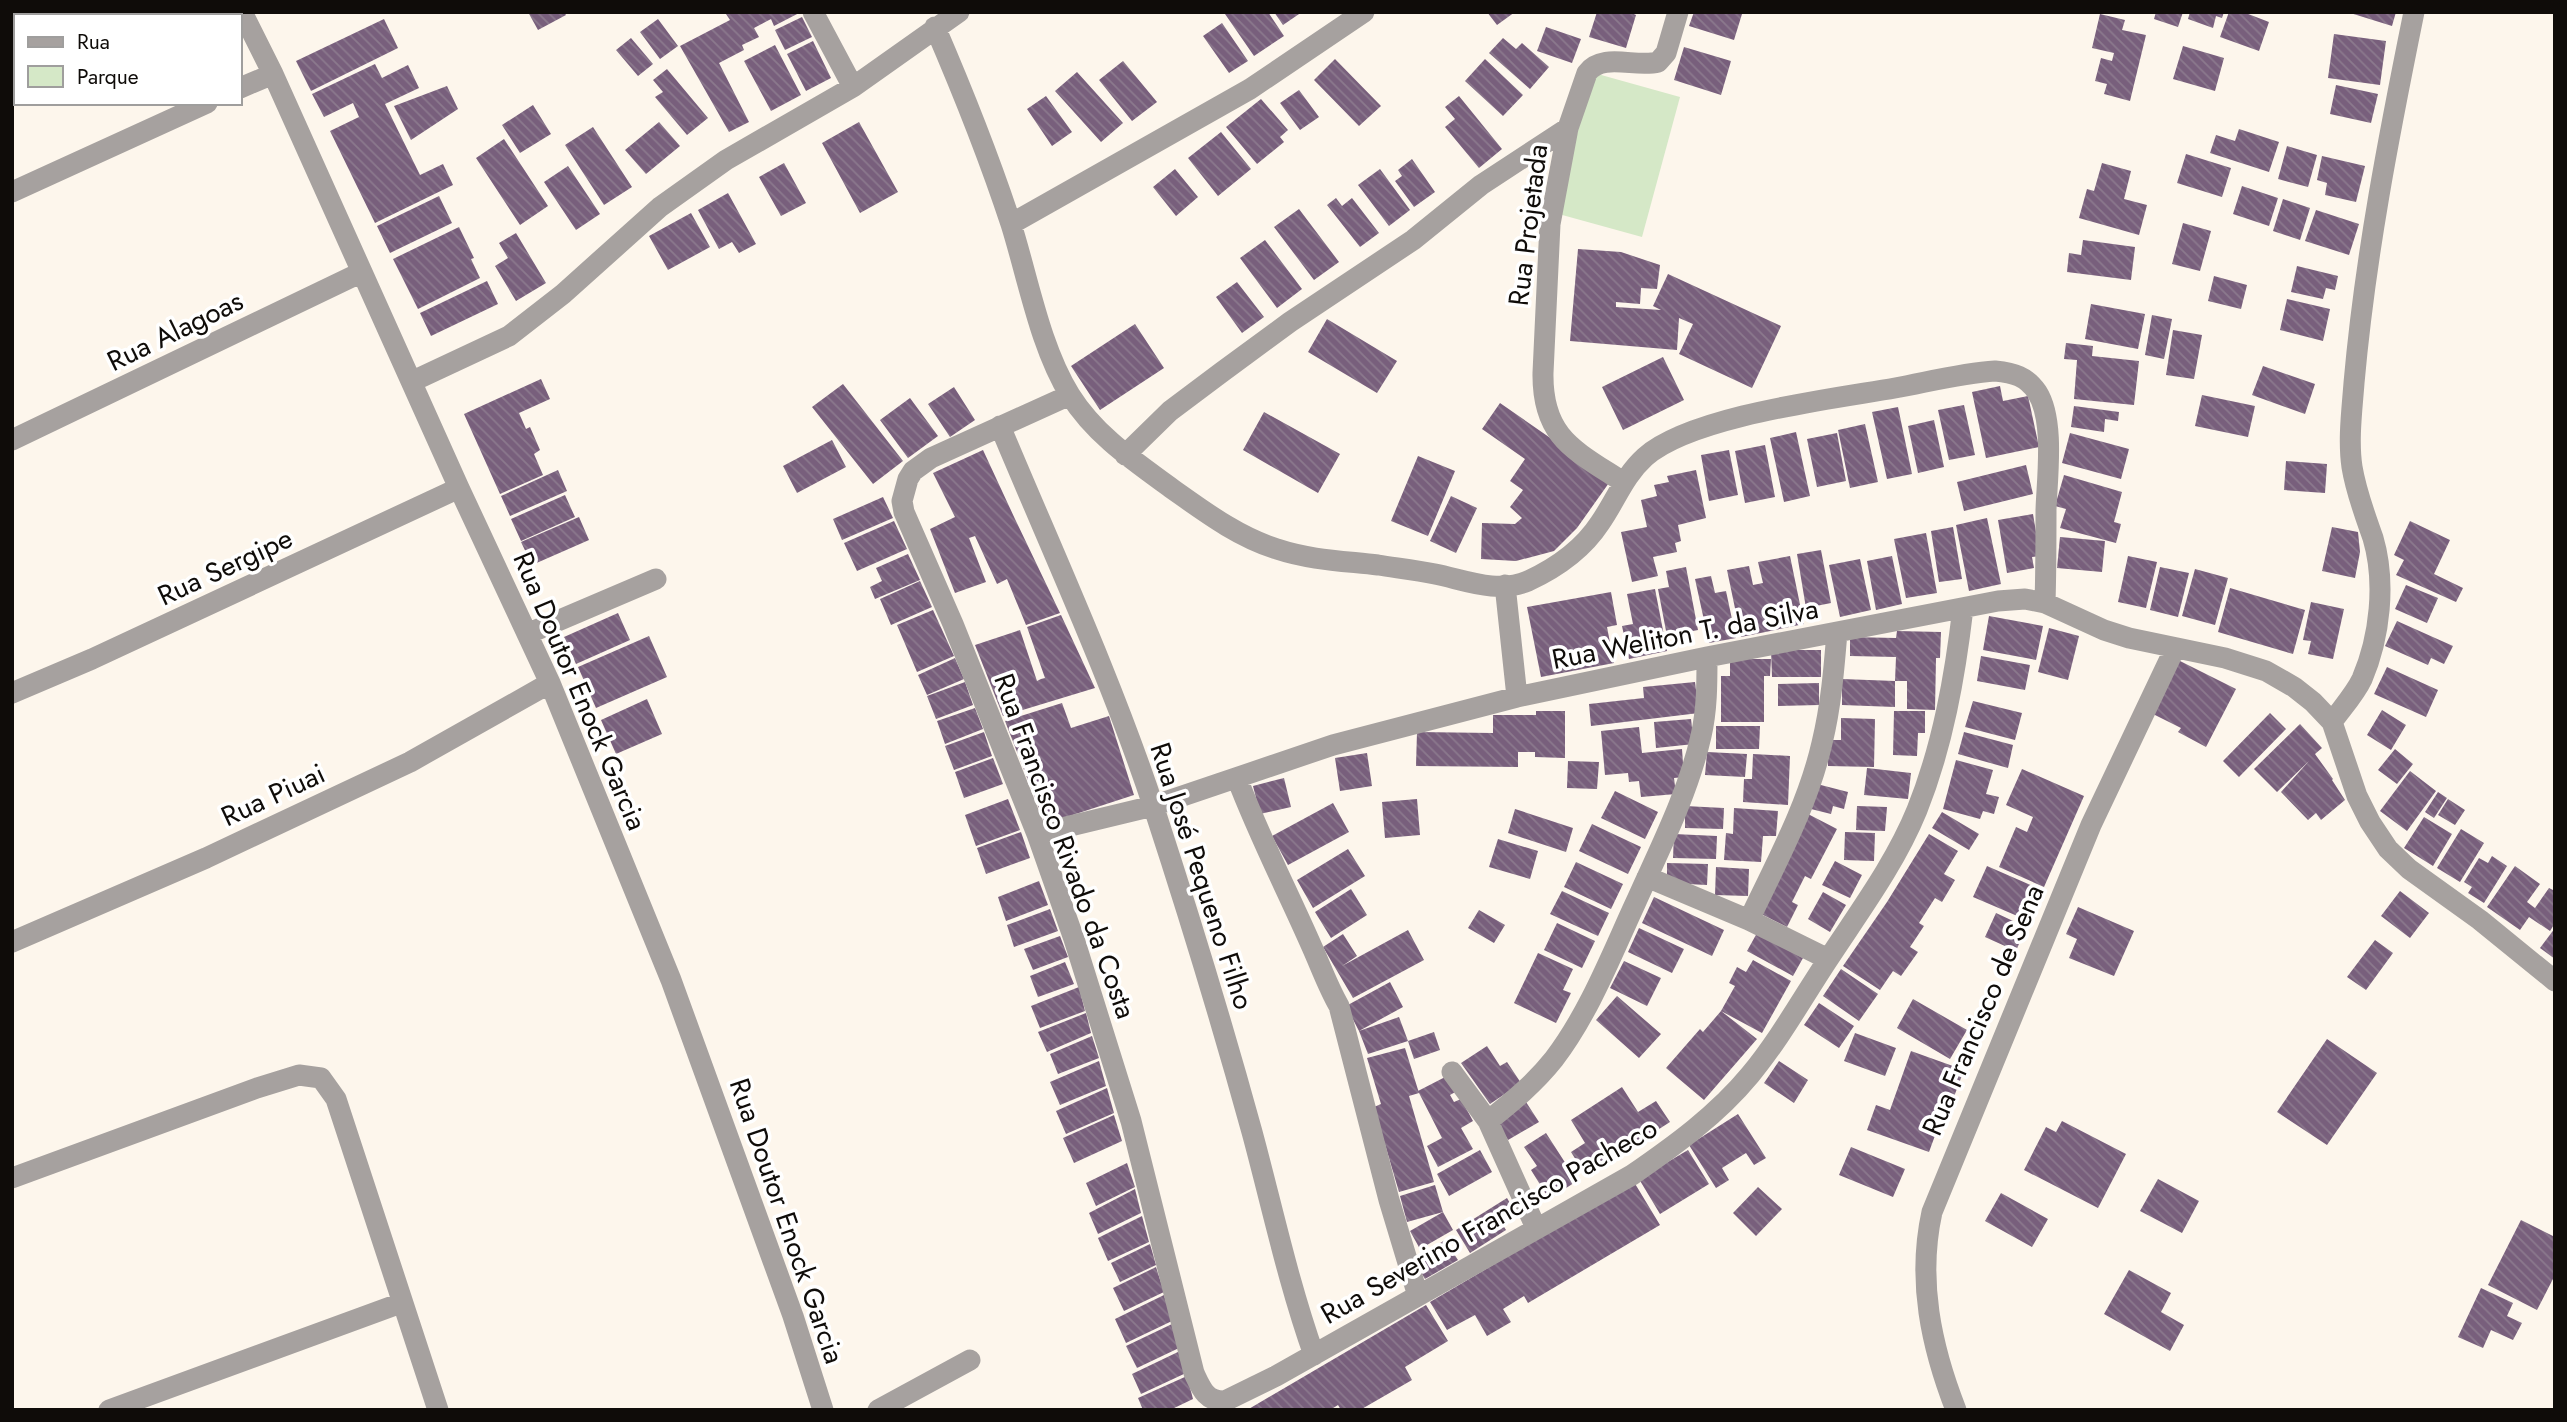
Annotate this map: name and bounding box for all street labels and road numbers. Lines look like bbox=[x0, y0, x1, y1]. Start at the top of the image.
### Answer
street label: Rua Projetada bbox=[1498, 142, 1558, 308]
street label: Rua Alagoas bbox=[100, 280, 250, 382]
street label: Rua Sergipe bbox=[151, 518, 299, 616]
street label: Rua Doutor Enock Garcia bbox=[503, 545, 657, 837]
street label: Rua Weliton T. da Silva bbox=[1548, 588, 1822, 680]
street label: Rua Francisco Rivado da Costa bbox=[983, 668, 1147, 1024]
street label: Rua José Pequeno Filho bbox=[1139, 737, 1265, 1015]
street label: Rua Piuai bbox=[214, 753, 332, 837]
street label: Rua Francisco de Sena bbox=[1912, 878, 2054, 1142]
street label: Rua Doutor Enock Garcia bbox=[719, 1073, 855, 1369]
street label: Rua Severino Francisco Pacheco bbox=[1313, 1108, 1665, 1334]

